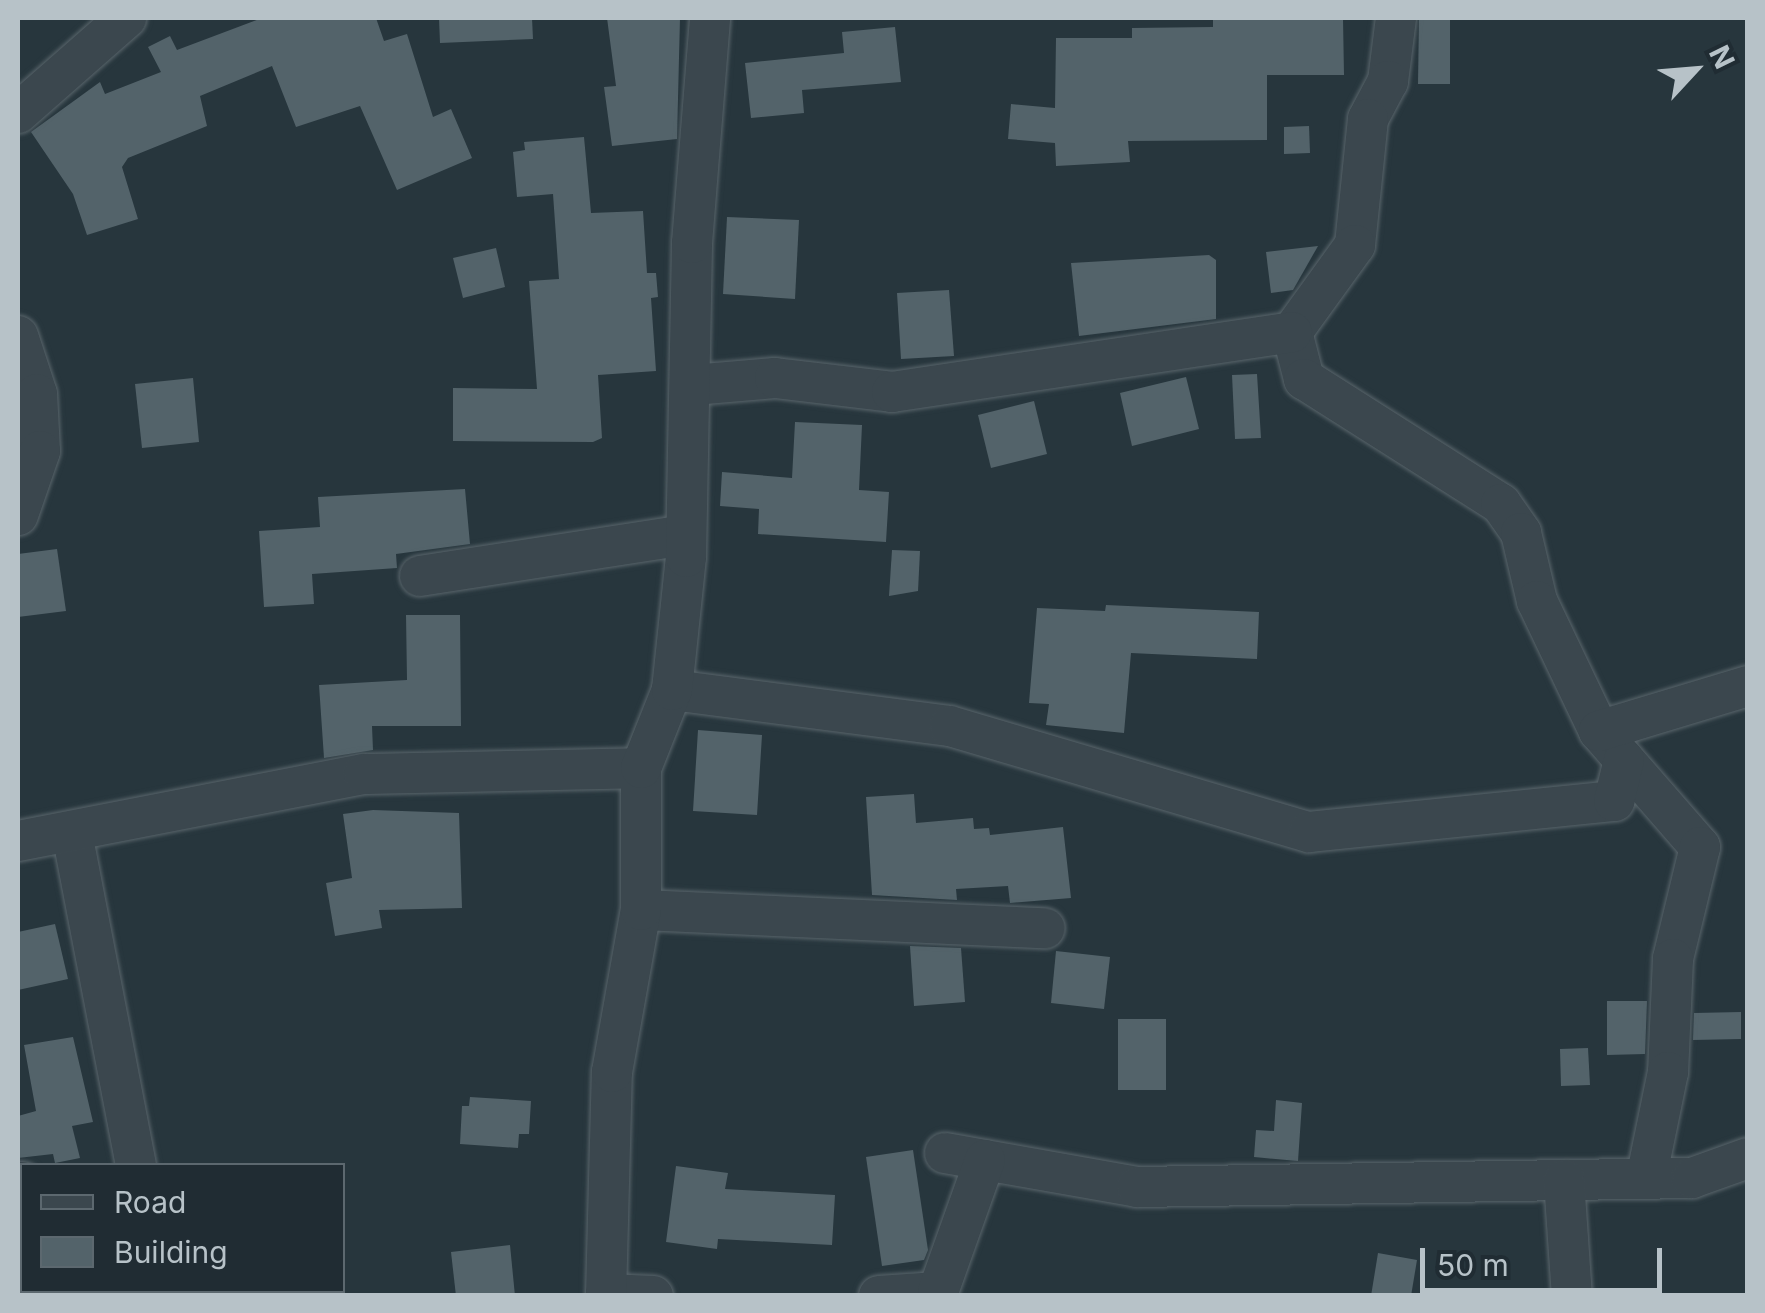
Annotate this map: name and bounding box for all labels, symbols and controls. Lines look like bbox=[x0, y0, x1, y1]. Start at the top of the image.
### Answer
north arrow bbox=[1645, 20, 1745, 120]
text: N bbox=[1702, 40, 1742, 74]
legend bbox=[20, 1163, 345, 1293]
text: Road bbox=[114, 1184, 186, 1220]
scale bar bbox=[1425, 1228, 1668, 1290]
text: Building bbox=[114, 1234, 228, 1270]
text: 50 m bbox=[1437, 1247, 1509, 1283]

